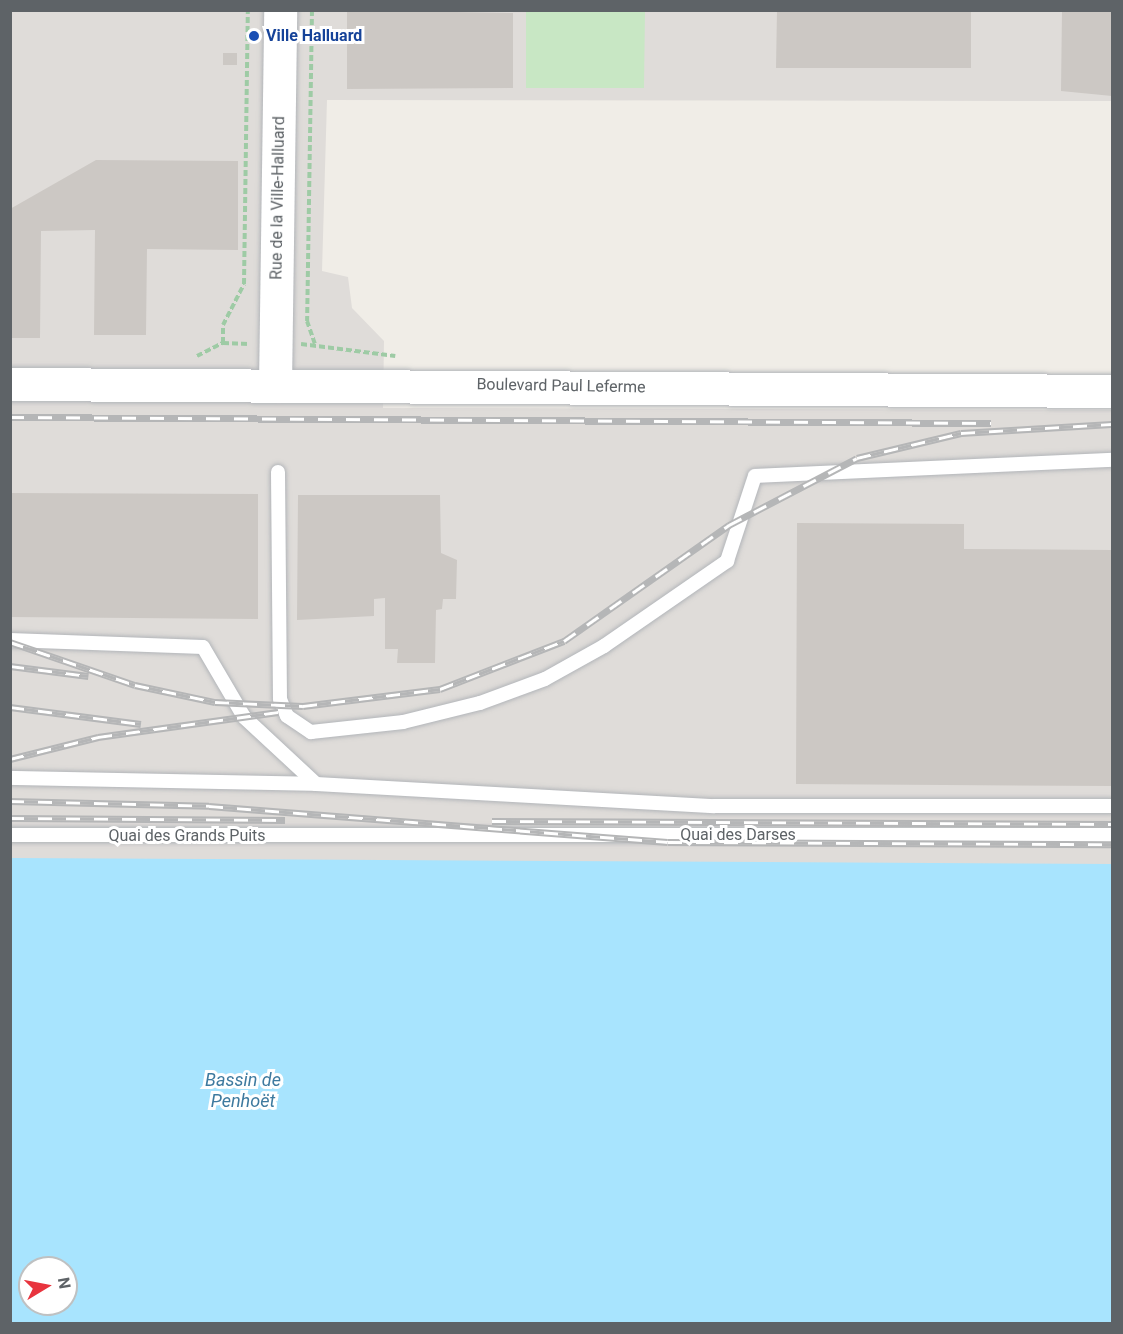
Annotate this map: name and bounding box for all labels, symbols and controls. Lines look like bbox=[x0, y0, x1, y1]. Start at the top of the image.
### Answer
place label: Ville Halluard bbox=[266, 26, 362, 46]
marker: Ville Halluard bbox=[247, 29, 261, 43]
street label: Rue de la Ville-Halluard bbox=[267, 116, 289, 280]
street label: Boulevard Paul Leferme bbox=[476, 375, 646, 397]
street label: Quai des Darses bbox=[680, 825, 796, 845]
street label: Quai des Grands Puits bbox=[108, 826, 266, 846]
water label: Bassin de Penhoët bbox=[205, 1070, 281, 1112]
north arrow bbox=[18, 1256, 78, 1316]
text: N bbox=[54, 1276, 75, 1290]

